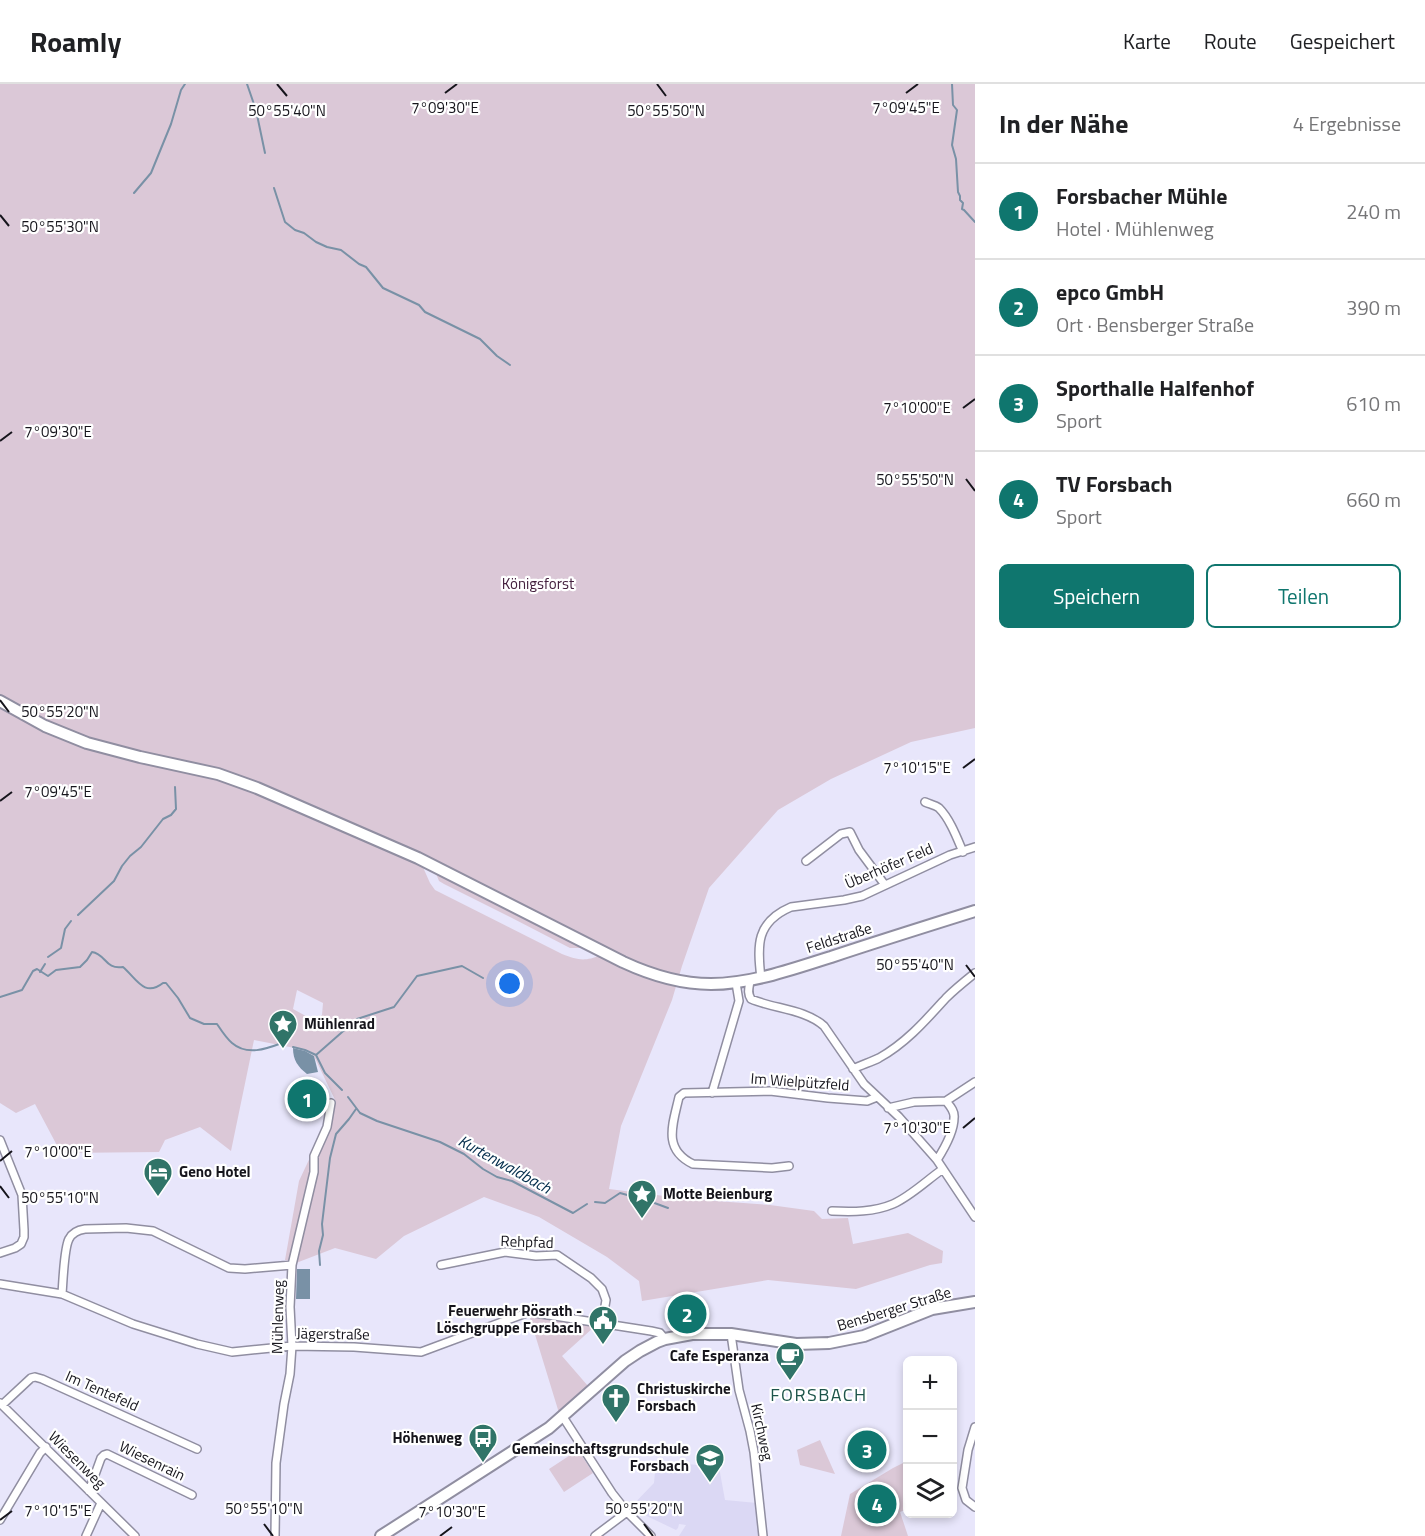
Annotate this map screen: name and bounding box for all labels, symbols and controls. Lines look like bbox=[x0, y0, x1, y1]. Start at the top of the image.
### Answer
text: Roamly bbox=[30, 20, 121, 63]
text: Karte bbox=[1123, 25, 1171, 57]
text: Route bbox=[1204, 25, 1257, 57]
text: Gespeichert bbox=[1290, 25, 1395, 57]
text: 7°09'30"E bbox=[411, 96, 479, 119]
text: 7°09'45"E bbox=[872, 96, 940, 119]
text: 50°55'40"N bbox=[248, 99, 326, 122]
text: 50°55'50"N bbox=[627, 99, 705, 122]
text: In der Nähe bbox=[999, 104, 1128, 143]
text: 4 Ergebnisse bbox=[1293, 108, 1401, 139]
text: Forsbacher Mühle bbox=[1056, 179, 1227, 213]
text: 1 bbox=[1013, 196, 1024, 227]
text: 240 m bbox=[1346, 196, 1401, 227]
text: Hotel · Mühlenweg bbox=[1056, 213, 1214, 244]
text: 50°55'30"N bbox=[21, 215, 99, 238]
text: epco GmbH bbox=[1056, 275, 1164, 309]
text: 2 bbox=[1013, 292, 1024, 323]
text: 390 m bbox=[1346, 292, 1401, 323]
text: Ort · Bensberger Straße bbox=[1056, 309, 1254, 340]
text: Sporthalle Halfenhof bbox=[1056, 371, 1254, 405]
text: 3 bbox=[1013, 388, 1024, 419]
text: 610 m bbox=[1346, 388, 1401, 419]
text: 7°10'00"E bbox=[883, 396, 951, 419]
text: Sport bbox=[1056, 405, 1102, 436]
text: 7°09'30"E bbox=[24, 420, 92, 443]
text: TV Forsbach bbox=[1056, 467, 1172, 501]
text: 50°55'50"N bbox=[876, 468, 954, 491]
text: 4 bbox=[1013, 484, 1024, 515]
text: 660 m bbox=[1346, 484, 1401, 515]
text: Sport bbox=[1056, 501, 1102, 532]
button: Speichern bbox=[999, 564, 1194, 628]
button: Teilen bbox=[1206, 564, 1401, 628]
park label: Königsforst bbox=[502, 572, 575, 595]
text: 50°55'20"N bbox=[21, 700, 99, 723]
text: 7°10'15"E bbox=[883, 756, 951, 779]
text: 7°09'45"E bbox=[24, 780, 92, 803]
street label: Überhöfer Feld bbox=[841, 837, 936, 894]
street label: Feldstraße bbox=[803, 916, 875, 959]
text: 50°55'40"N bbox=[876, 953, 954, 976]
your location bbox=[495, 969, 524, 998]
place icon: Mühlenrad bbox=[267, 1008, 299, 1050]
place label: Mühlenrad bbox=[304, 1012, 375, 1035]
street label: Im Wielpützfeld bbox=[750, 1067, 850, 1096]
pin: 1 bbox=[288, 1076, 326, 1122]
text: 7°10'30"E bbox=[883, 1116, 951, 1139]
water label: Kurtenwaldbach bbox=[454, 1129, 557, 1200]
text: 7°10'00"E bbox=[24, 1140, 92, 1163]
hotel icon: Geno Hotel bbox=[142, 1156, 174, 1198]
place label: Geno Hotel bbox=[179, 1160, 251, 1183]
place icon: Motte Beienburg bbox=[626, 1178, 658, 1220]
place label: Motte Beienburg bbox=[663, 1182, 772, 1205]
text: 50°55'10"N bbox=[21, 1186, 99, 1209]
street label: Rehpfad bbox=[500, 1229, 554, 1254]
street label: Mühlenweg bbox=[265, 1279, 290, 1354]
street label: Bensberger Straße bbox=[834, 1280, 954, 1337]
pin: 2 bbox=[668, 1292, 706, 1336]
place label: Feuerwehr Rösrath - Löschgruppe Forsbach bbox=[437, 1299, 582, 1339]
public building icon: Feuerwehr Rösrath - Löschgruppe Forsbach bbox=[587, 1304, 619, 1346]
street label: Jägerstraße bbox=[296, 1321, 370, 1346]
cafe icon: Cafe Esperanza bbox=[774, 1340, 806, 1382]
place label: Cafe Esperanza bbox=[670, 1344, 769, 1367]
map controls bbox=[903, 1356, 957, 1518]
button: + bbox=[903, 1356, 957, 1410]
street label: Im Tentefeld bbox=[62, 1364, 143, 1417]
place label: Christuskirche Forsbach bbox=[637, 1377, 731, 1417]
district label: FORSBACH bbox=[770, 1381, 868, 1408]
church icon: Christuskirche Forsbach bbox=[600, 1382, 632, 1424]
street label: Kirchweg bbox=[745, 1401, 780, 1463]
button: − bbox=[903, 1410, 957, 1464]
bus stop icon: Höhenweg bbox=[467, 1422, 499, 1464]
street label: Wiesenweg bbox=[43, 1426, 112, 1494]
place label: Höhenweg bbox=[393, 1426, 462, 1449]
pin: 3 bbox=[848, 1428, 886, 1472]
street label: Wiesenrain bbox=[115, 1435, 189, 1486]
place label: Gemeinschaftsgrundschule Forsbach bbox=[512, 1437, 689, 1477]
school or university icon: Gemeinschaftsgrundschule Forsbach bbox=[694, 1442, 726, 1484]
button: layers bbox=[903, 1464, 957, 1518]
pin: 4 bbox=[858, 1482, 896, 1526]
text: 50°55'10"N bbox=[225, 1497, 303, 1520]
text: 50°55'20"N bbox=[605, 1497, 683, 1520]
text: 7°10'15"E bbox=[24, 1499, 92, 1522]
text: 7°10'30"E bbox=[418, 1500, 486, 1523]

